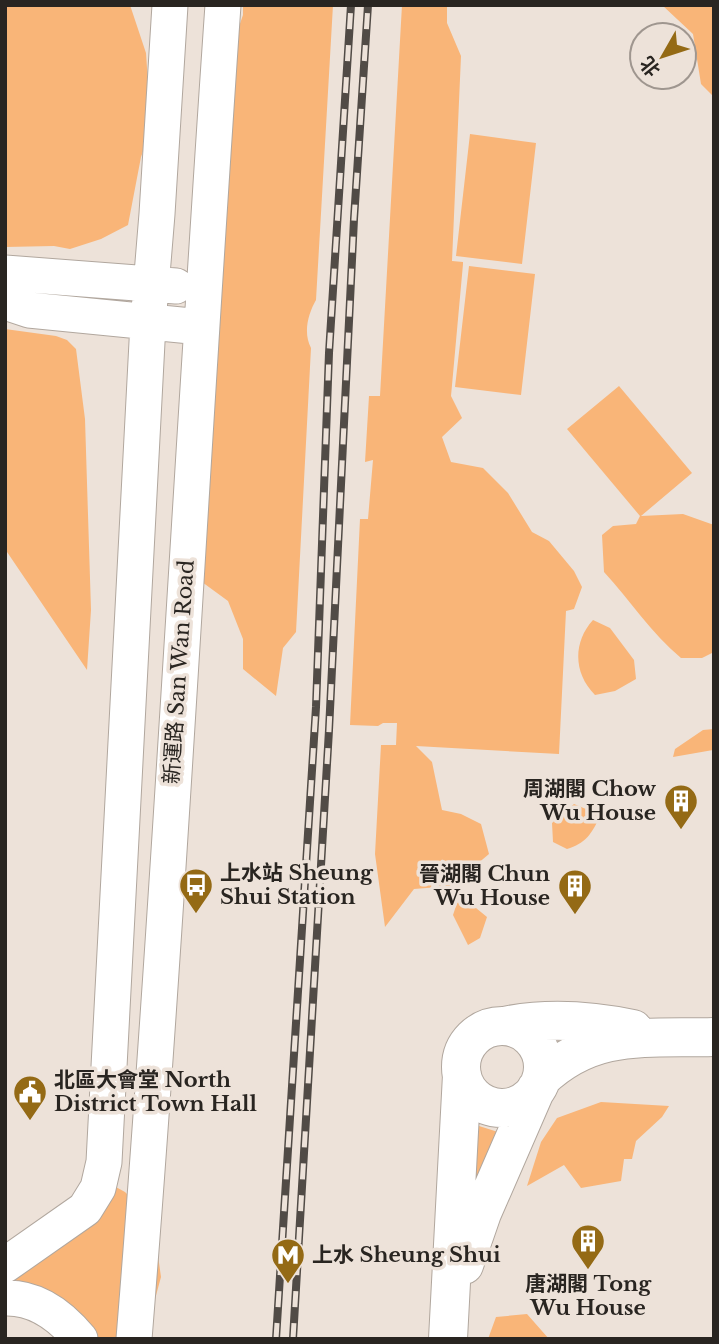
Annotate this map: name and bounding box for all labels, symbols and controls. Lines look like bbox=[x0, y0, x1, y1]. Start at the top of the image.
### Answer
north arrow bbox=[628, 21, 698, 91]
text: 北 bbox=[635, 52, 665, 81]
street label: 新運路 San Wan Road bbox=[158, 559, 200, 785]
place label: 周湖閣 Chow Wu House bbox=[523, 776, 656, 826]
building icon: 周湖閣 Chow Wu House bbox=[662, 782, 700, 831]
place label: 上水站 Sheung Shui Station bbox=[220, 860, 374, 910]
place label: 晉湖閣 Chun Wu House bbox=[419, 861, 550, 911]
bus stop icon: 上水站 Sheung Shui Station bbox=[177, 866, 215, 915]
building icon: 晉湖閣 Chun Wu House bbox=[556, 867, 594, 916]
place label: 北區大會堂 North District Town Hall bbox=[54, 1067, 258, 1117]
public building icon: 北區大會堂 North District Town Hall bbox=[11, 1073, 49, 1122]
building icon: 唐湖閣 Tong Wu House bbox=[569, 1222, 607, 1271]
metro station icon: 上水 Sheung Shui bbox=[269, 1236, 307, 1285]
place label: 上水 Sheung Shui bbox=[312, 1242, 501, 1268]
place label: 唐湖閣 Tong Wu House bbox=[525, 1271, 652, 1321]

